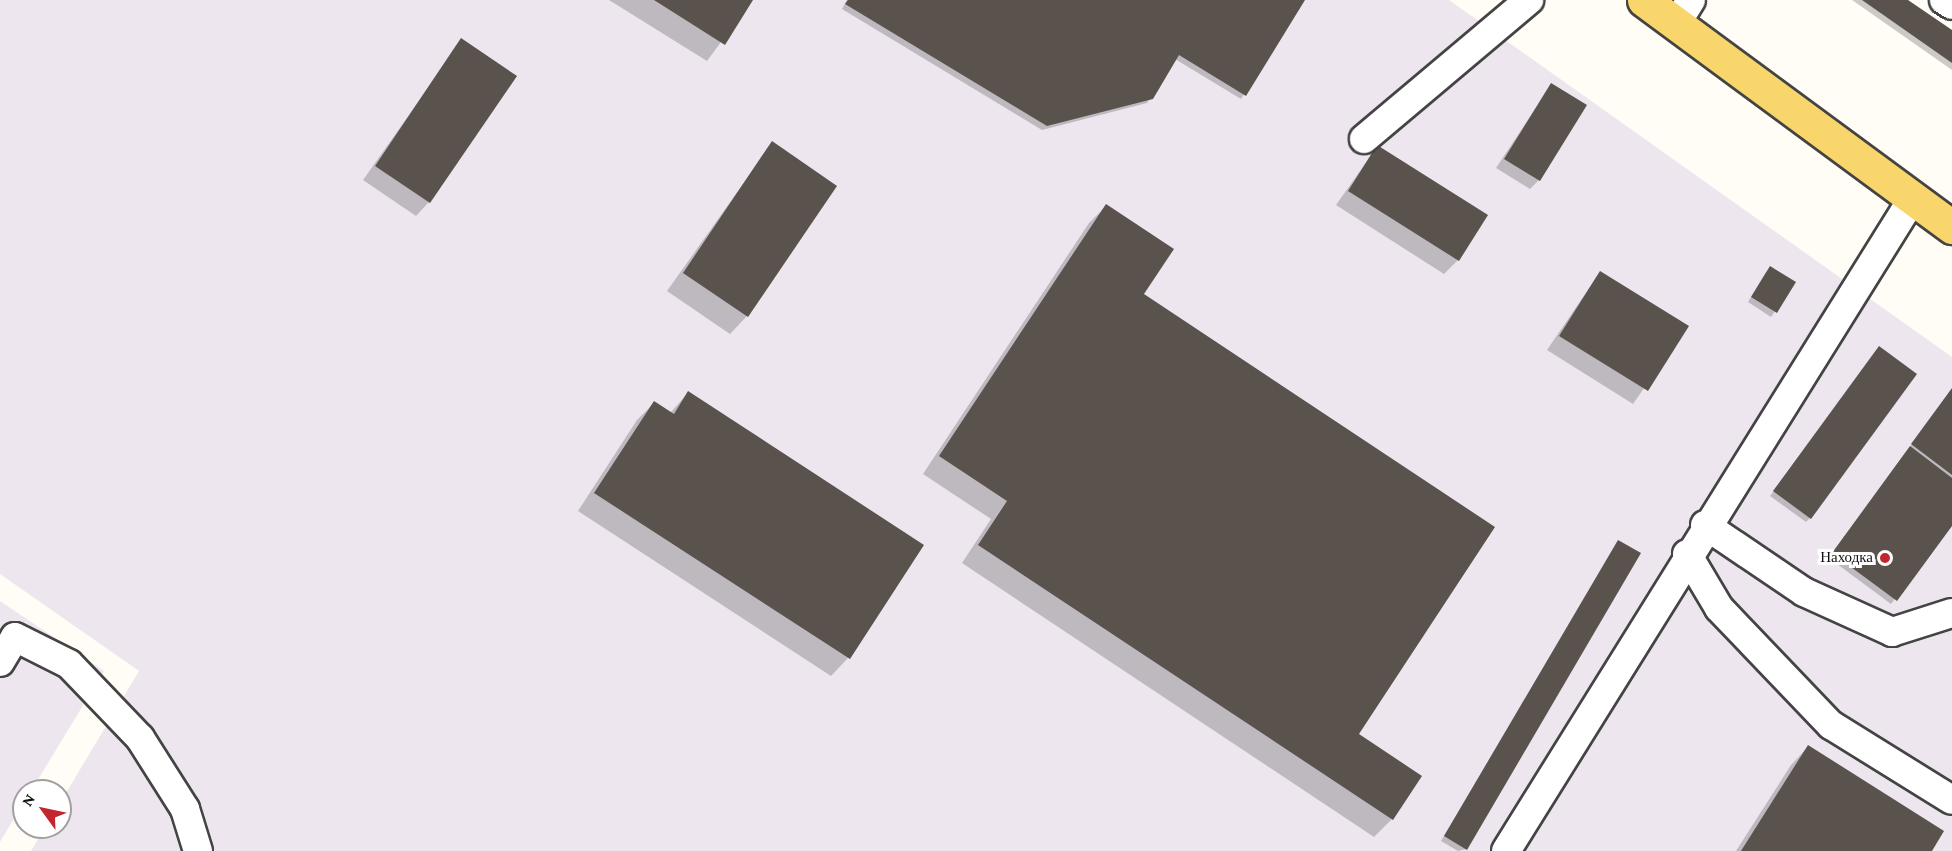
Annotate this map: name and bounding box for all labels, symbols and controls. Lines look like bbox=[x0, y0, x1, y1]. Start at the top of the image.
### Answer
place label: Находка bbox=[1820, 549, 1873, 567]
marker: Находка bbox=[1878, 551, 1892, 565]
north arrow bbox=[12, 779, 72, 839]
text: N bbox=[18, 791, 38, 809]

